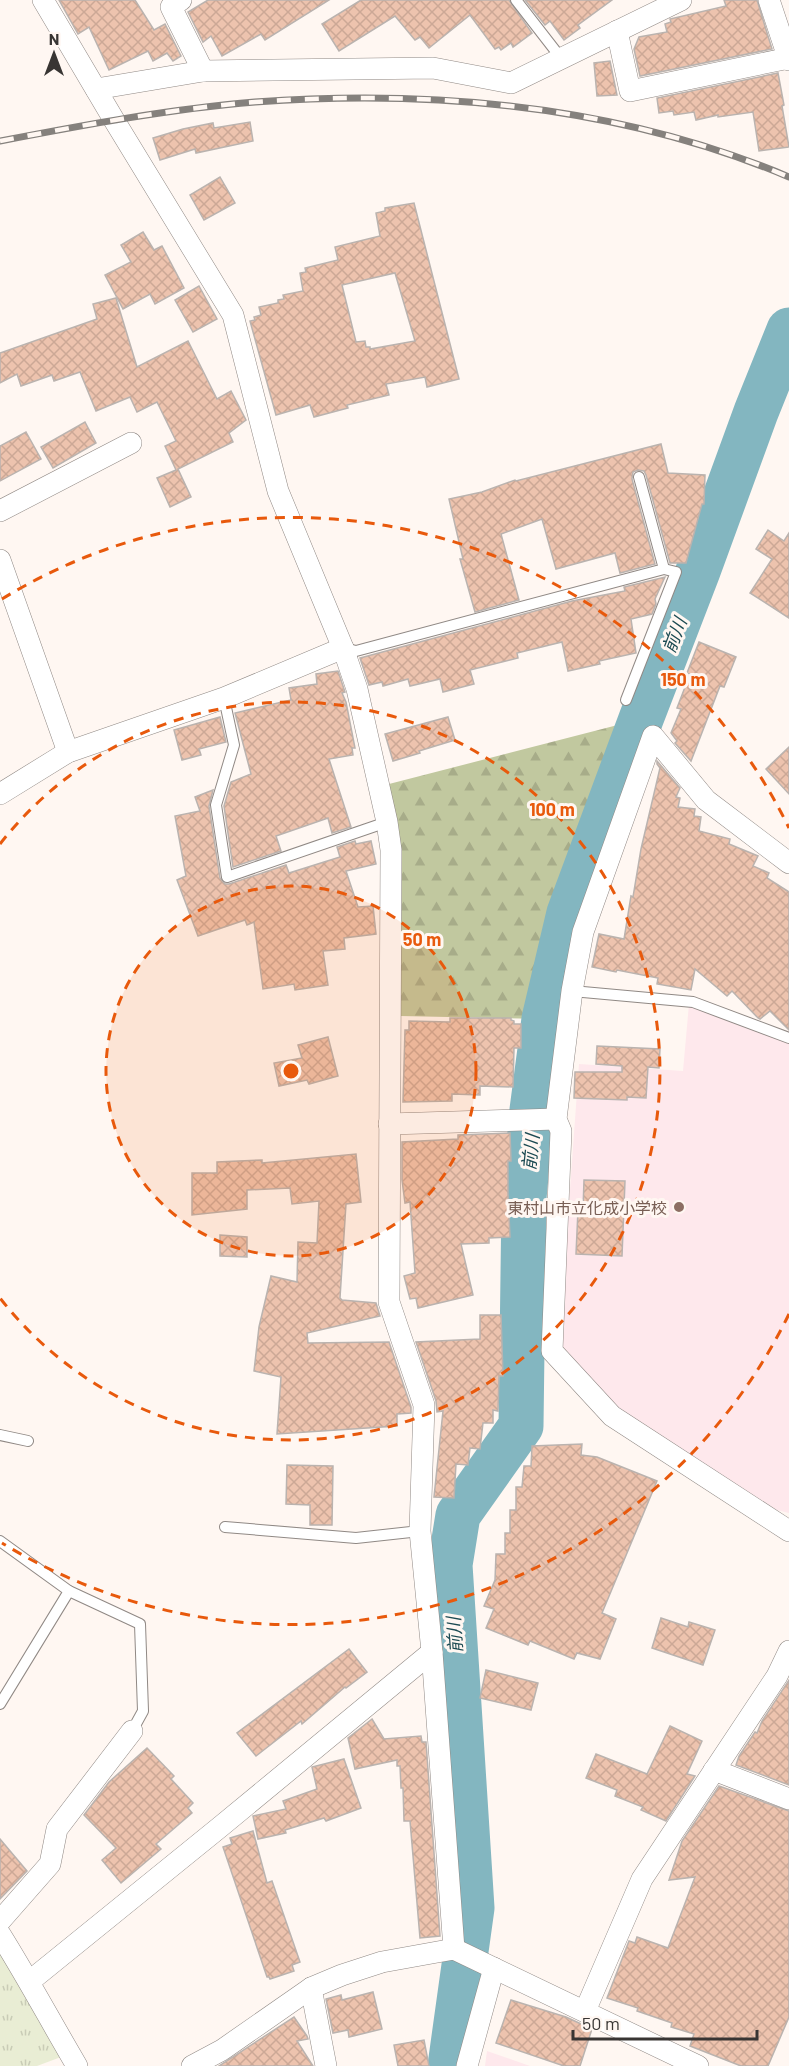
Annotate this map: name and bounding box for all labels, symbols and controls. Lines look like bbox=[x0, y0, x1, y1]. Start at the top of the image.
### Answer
north arrow bbox=[24, 24, 84, 84]
text: N bbox=[49, 29, 59, 48]
water label: 前川 bbox=[657, 612, 691, 656]
text: 150 m bbox=[661, 668, 705, 690]
text: 100 m bbox=[529, 798, 575, 820]
text: 50 m bbox=[403, 928, 441, 950]
centre of rings bbox=[281, 1061, 301, 1081]
water label: 前川 bbox=[517, 1131, 543, 1171]
place label: 東村山市立化成小学校 bbox=[507, 1198, 667, 1217]
marker: 東村山市立化成小学校 bbox=[672, 1200, 686, 1214]
water label: 前川 bbox=[442, 1614, 466, 1654]
scale bar bbox=[573, 2003, 758, 2041]
text: 50 m bbox=[582, 2012, 620, 2034]

